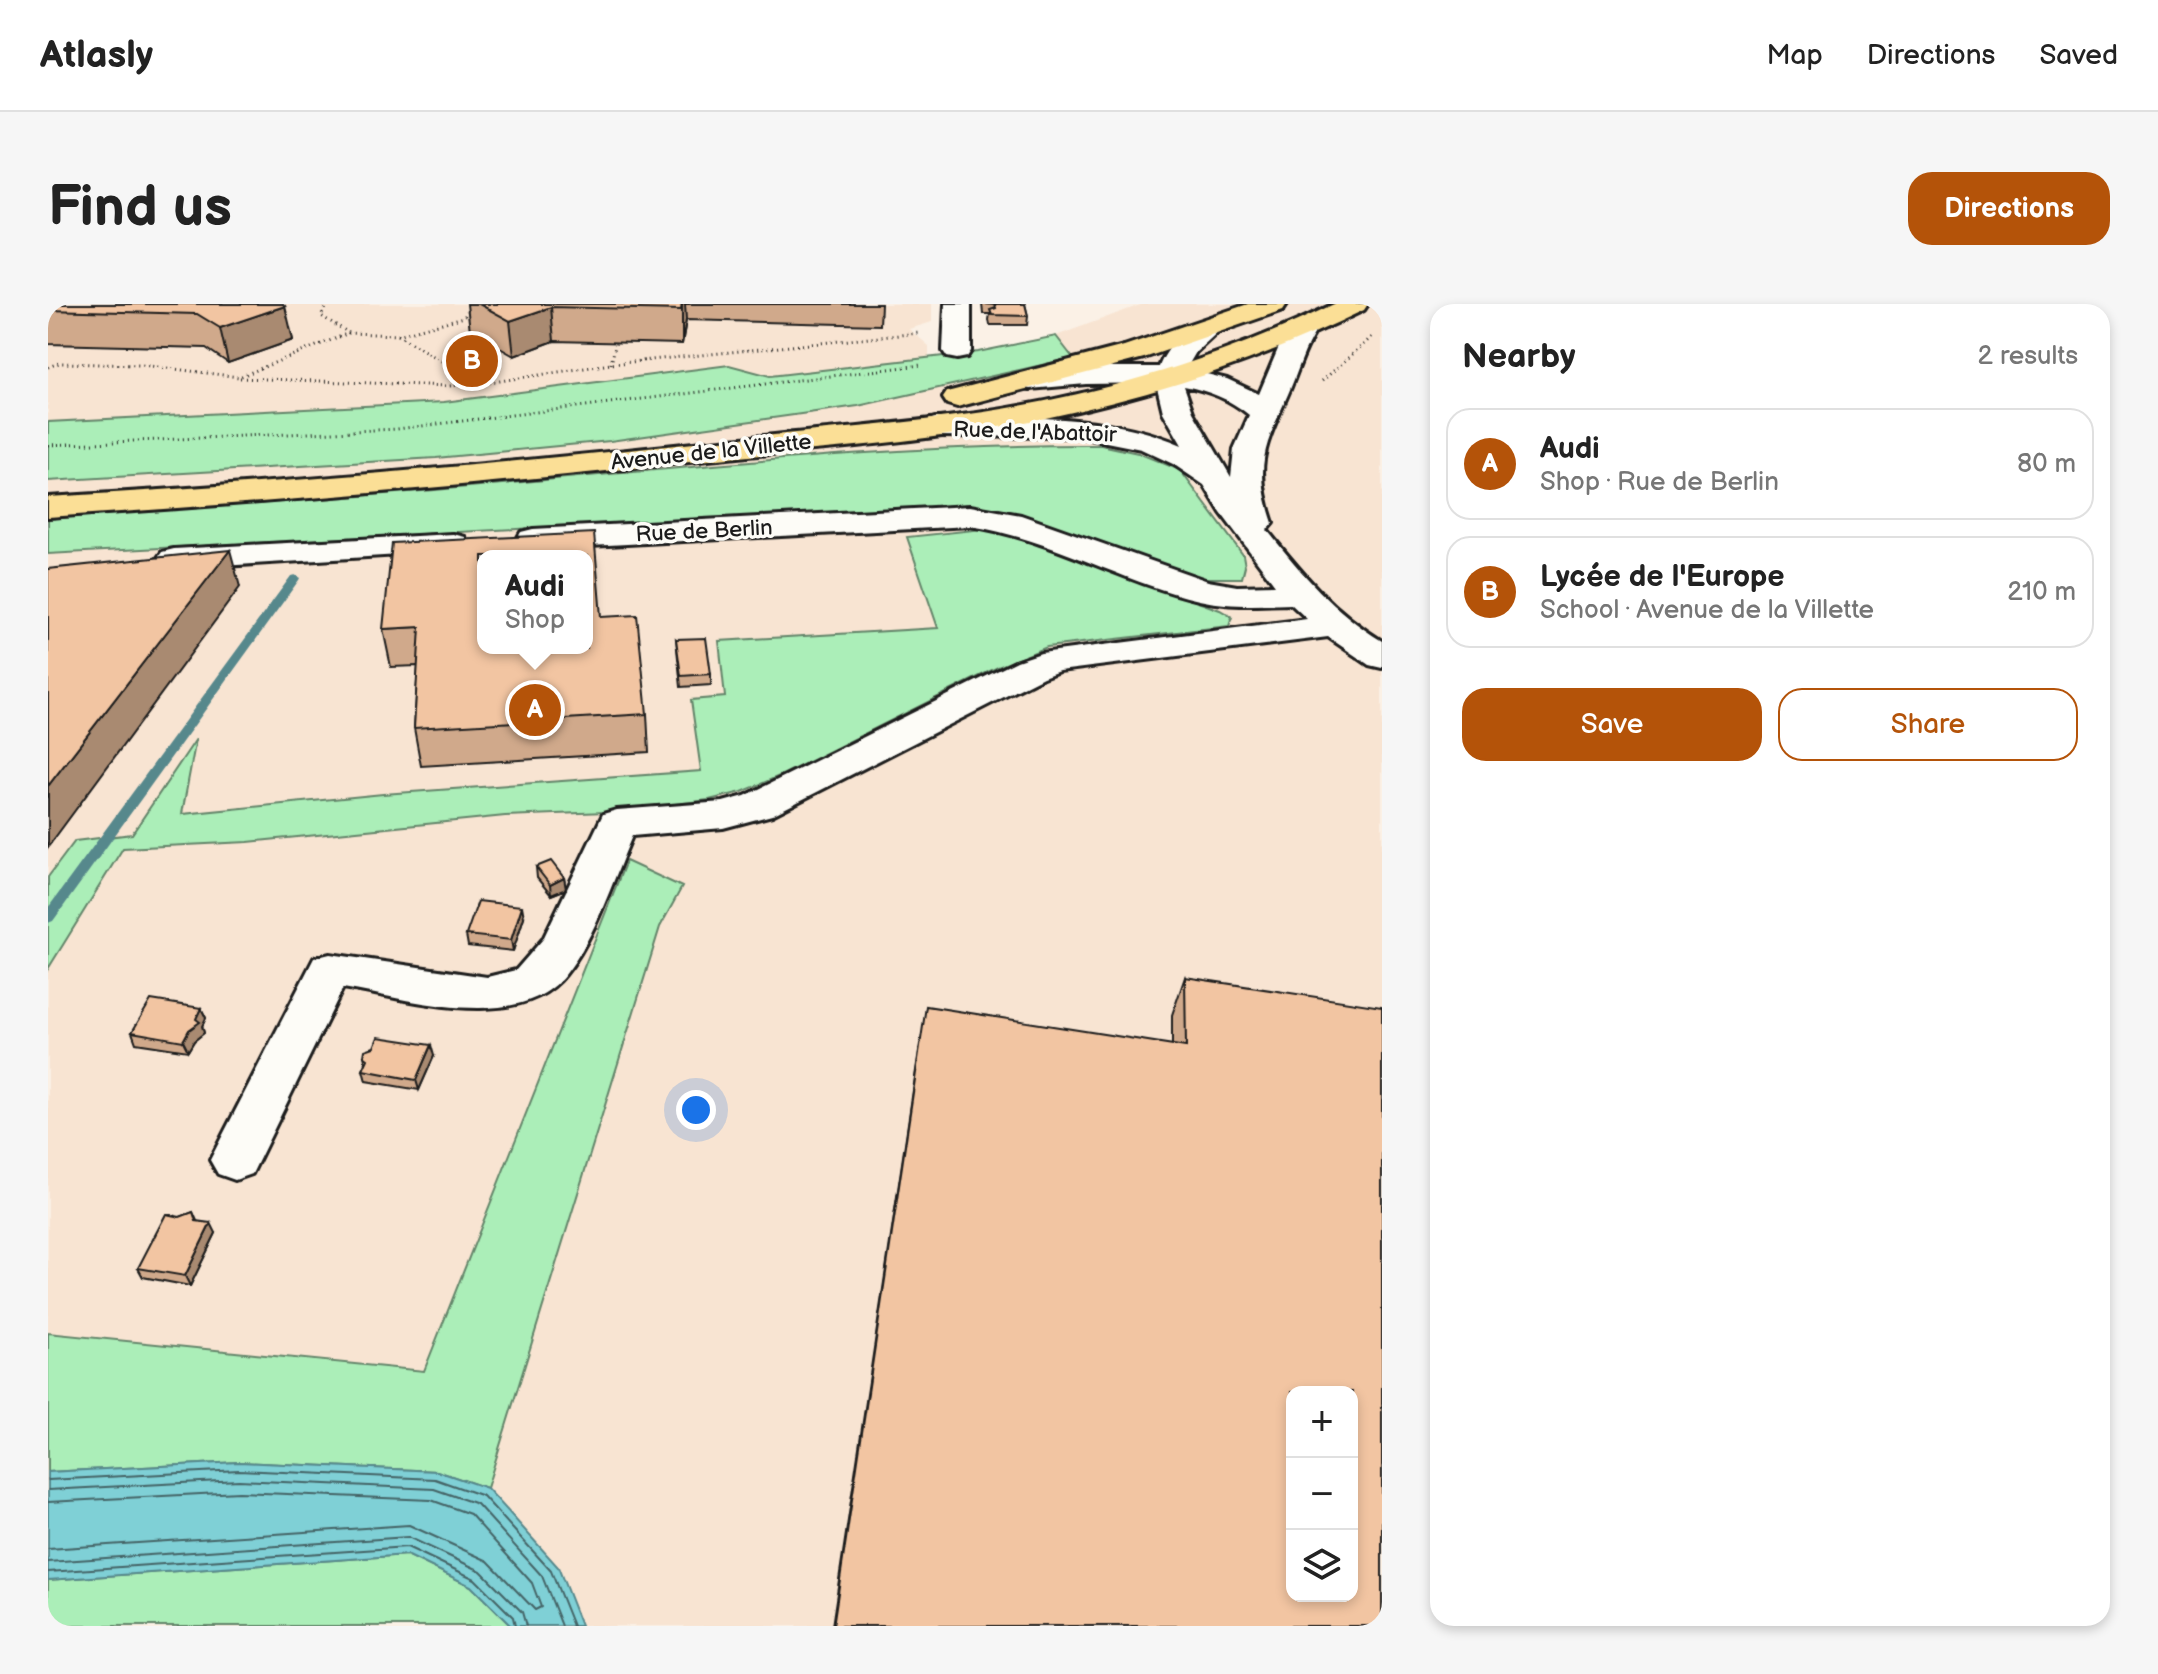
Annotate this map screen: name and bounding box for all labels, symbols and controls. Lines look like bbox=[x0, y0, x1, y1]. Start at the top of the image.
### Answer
text: Atlasly bbox=[40, 33, 153, 78]
text: Map bbox=[1766, 39, 1823, 72]
text: Directions bbox=[1867, 39, 1995, 72]
text: Saved bbox=[2039, 39, 2118, 72]
button: Directions bbox=[1908, 172, 2110, 245]
text: Find us bbox=[48, 175, 232, 242]
pin: B bbox=[446, 331, 498, 391]
text: Nearby bbox=[1462, 336, 1576, 377]
text: 2 results bbox=[1978, 341, 2078, 372]
street label: Rue de l'Abattoir bbox=[953, 416, 1118, 449]
street label: Avenue de la Villette bbox=[610, 429, 813, 476]
text: Audi bbox=[1540, 431, 1600, 467]
text: A bbox=[1482, 449, 1498, 480]
text: 80 m bbox=[2017, 449, 2076, 480]
text: Shop · Rue de Berlin bbox=[1540, 467, 1779, 498]
street label: Rue de Berlin bbox=[635, 514, 773, 549]
popup bbox=[477, 550, 593, 654]
text: Lycée de l'Europe bbox=[1540, 559, 1785, 595]
text: Audi bbox=[505, 569, 565, 605]
text: B bbox=[1481, 577, 1499, 608]
text: 210 m bbox=[2007, 577, 2076, 608]
text: School · Avenue de la Villette bbox=[1540, 595, 1874, 626]
text: Shop bbox=[505, 605, 565, 636]
pin: A bbox=[509, 680, 561, 740]
button: Save bbox=[1462, 688, 1762, 761]
button: Share bbox=[1778, 688, 2078, 761]
your location bbox=[676, 1090, 716, 1130]
map controls bbox=[1286, 1386, 1358, 1602]
button: + bbox=[1286, 1386, 1358, 1458]
button: − bbox=[1286, 1458, 1358, 1530]
button: layers bbox=[1286, 1530, 1358, 1602]

